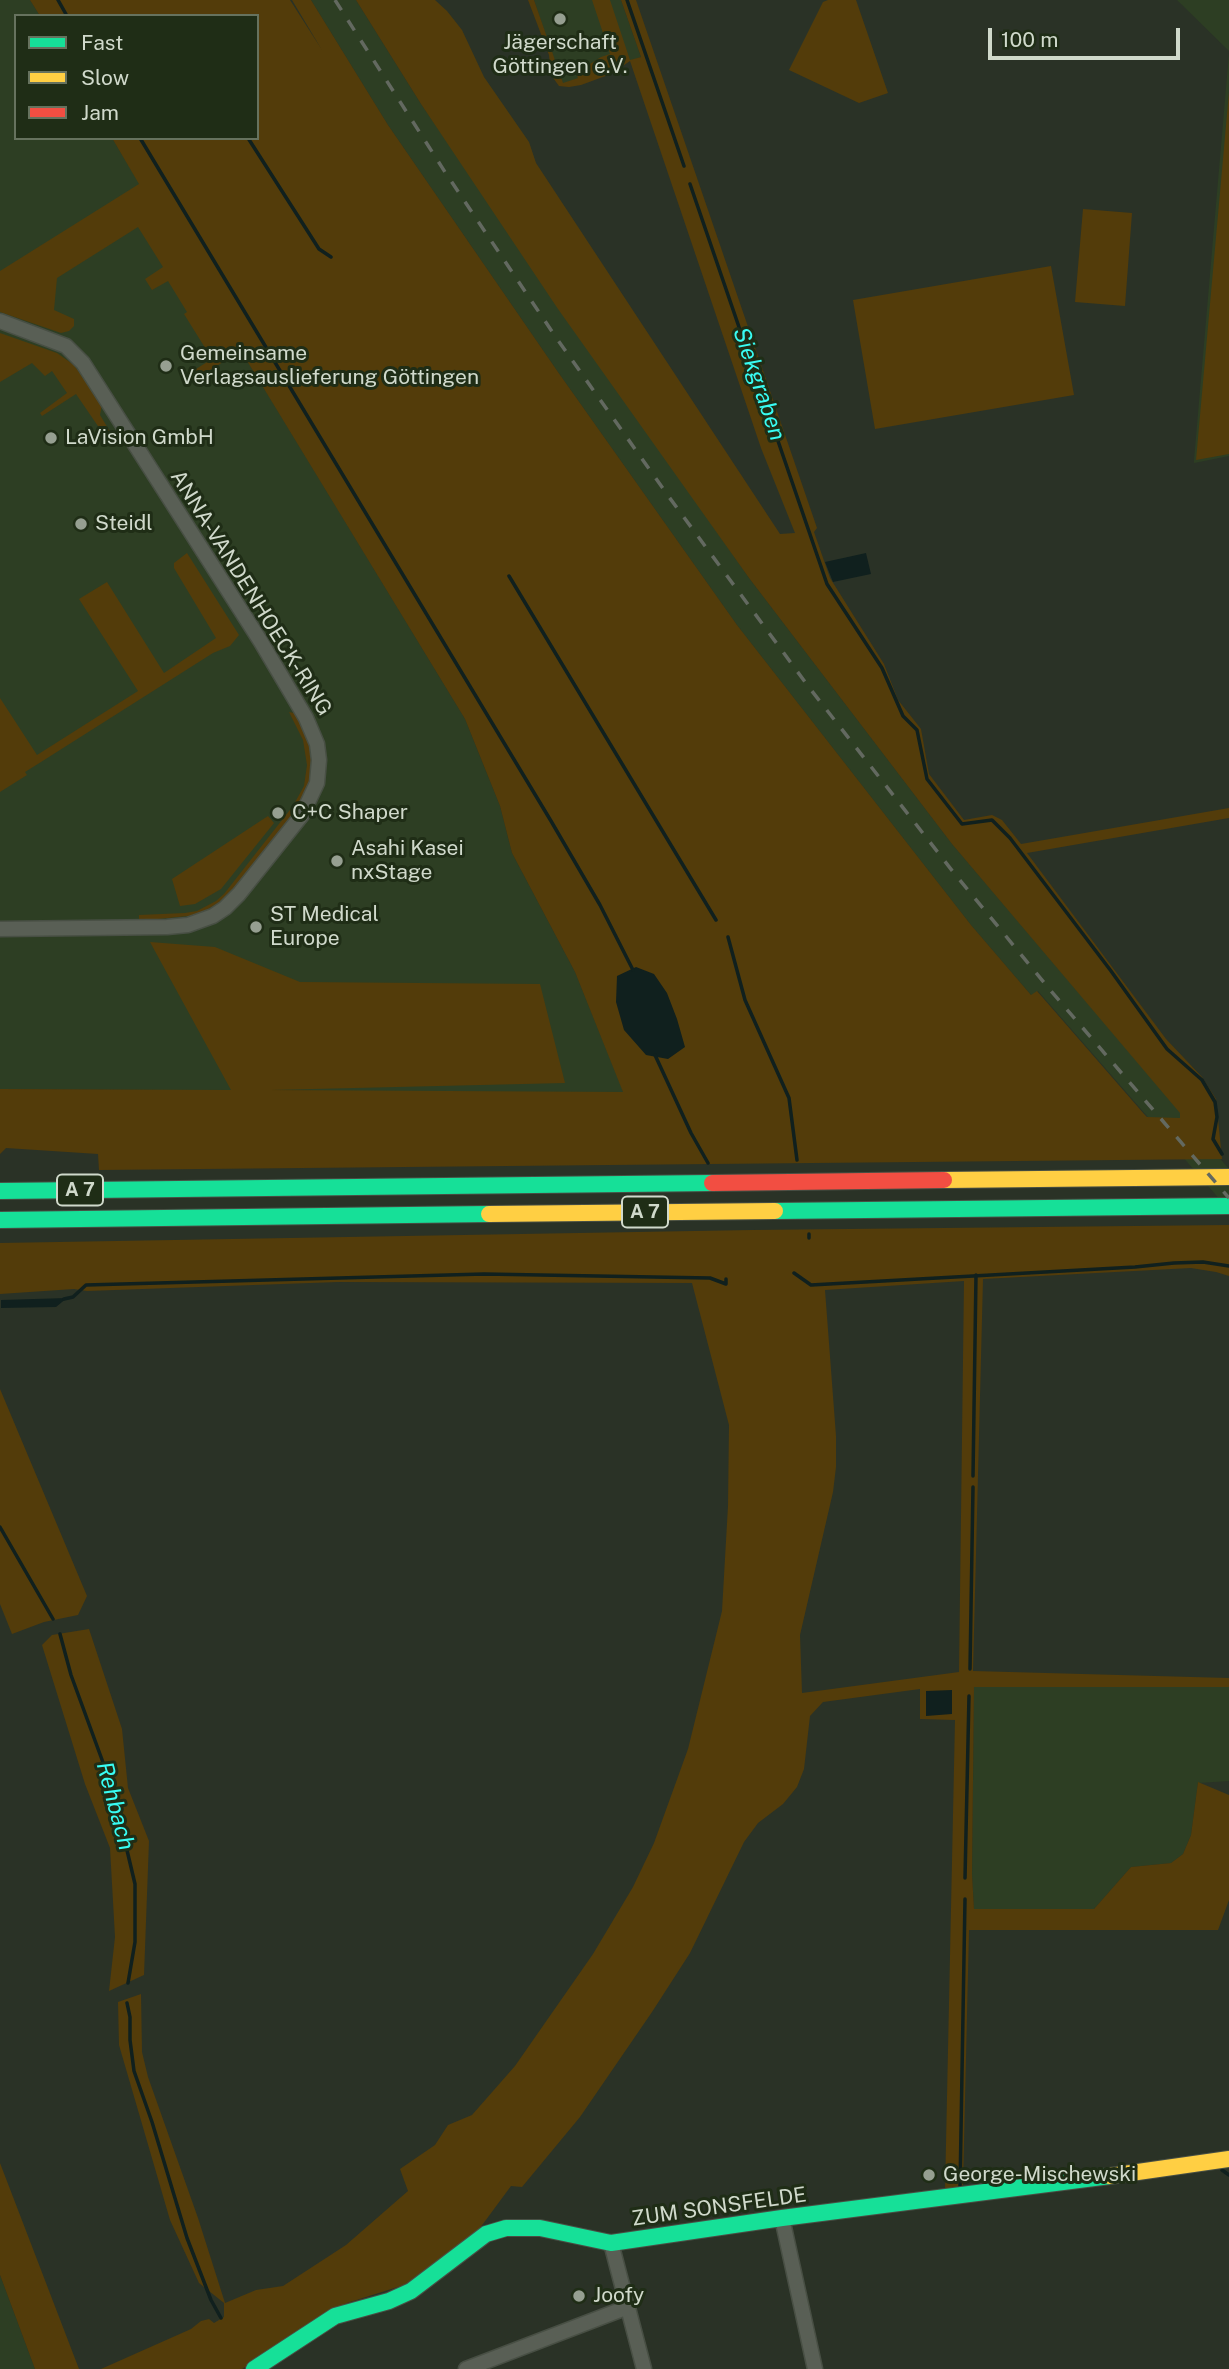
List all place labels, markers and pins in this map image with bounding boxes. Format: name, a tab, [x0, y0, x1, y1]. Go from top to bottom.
marker: Jägerschaft Göttingen e.V.	[552, 11, 568, 27]
place label: Jägerschaft Göttingen e.V.	[493, 30, 627, 80]
place label: Gemeinsame Verlagsauslieferung Göttingen	[180, 341, 479, 391]
marker: Gemeinsame Verlagsauslieferung Göttingen	[158, 358, 174, 374]
place label: LaVision GmbH	[65, 425, 214, 451]
marker: LaVision GmbH	[43, 430, 59, 446]
place label: Steidl	[95, 511, 153, 537]
marker: Steidl	[73, 516, 89, 532]
place label: C+C Shaper	[292, 800, 408, 826]
marker: C+C Shaper	[270, 805, 286, 821]
place label: Asahi Kasei nxStage	[351, 836, 464, 886]
marker: Asahi Kasei nxStage	[329, 853, 345, 869]
place label: ST Medical Europe	[270, 902, 379, 952]
marker: ST Medical Europe	[248, 919, 264, 935]
place label: George-Mischewski	[943, 2162, 1136, 2188]
marker: George-Mischewski	[921, 2167, 937, 2183]
place label: Joofy	[593, 2283, 644, 2309]
marker: Joofy	[571, 2288, 587, 2304]

